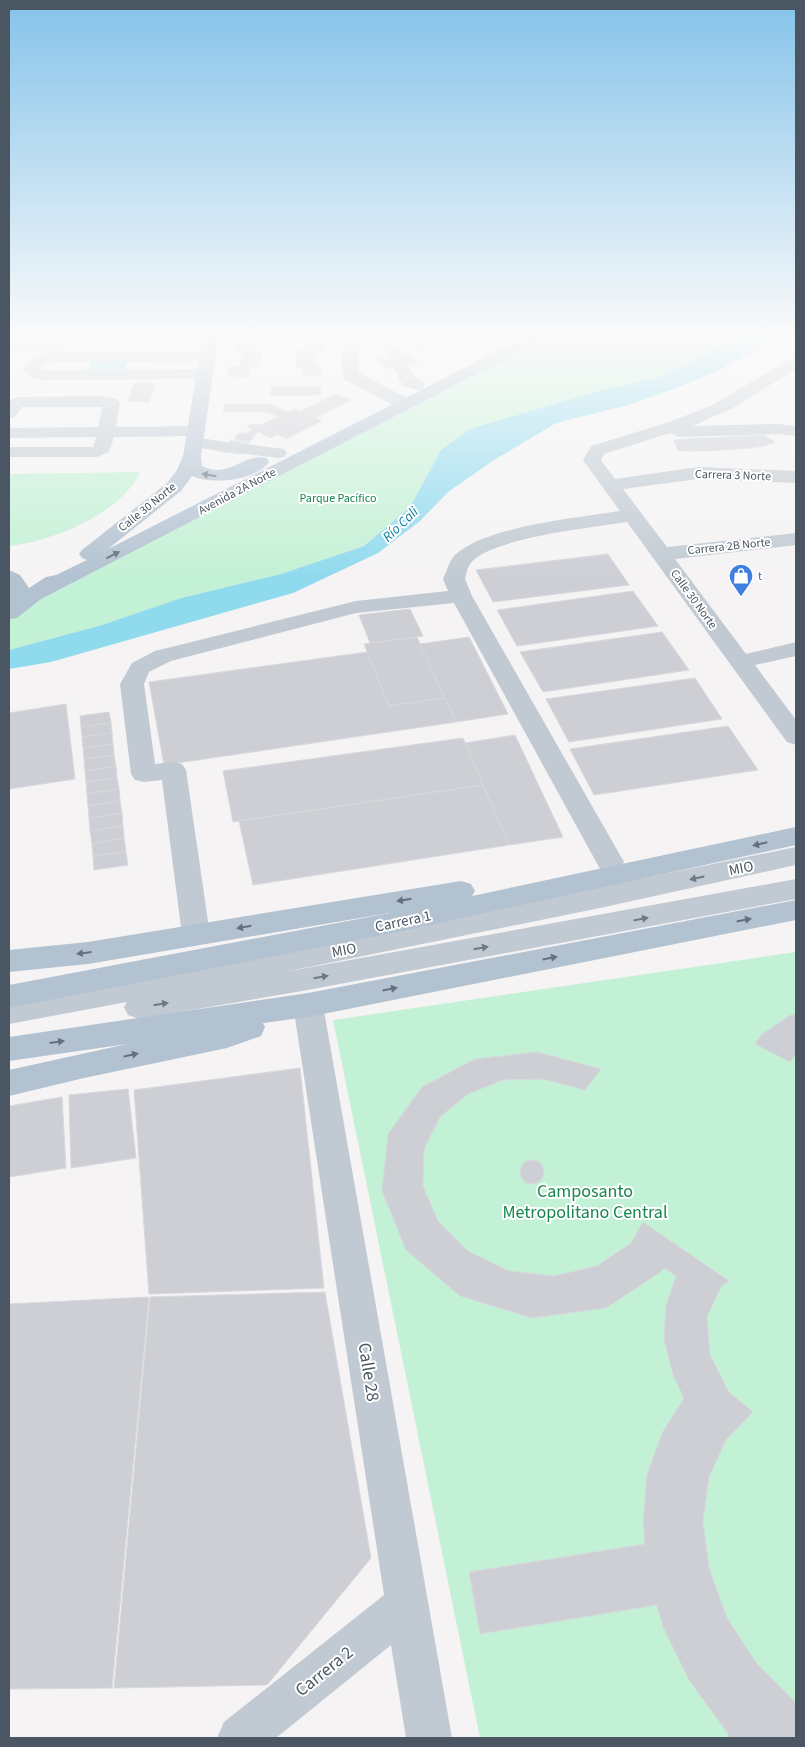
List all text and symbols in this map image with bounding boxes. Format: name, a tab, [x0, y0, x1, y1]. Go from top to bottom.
street label: Avenida 2A Norte	[195, 464, 279, 519]
street label: Carrera 3 Norte	[695, 466, 771, 485]
one-way arrow	[201, 470, 217, 478]
street label: Calle 30 Norte	[115, 479, 180, 536]
park label: Parque Pacífico	[300, 490, 376, 507]
water label: Río Cali	[378, 502, 424, 547]
street label: Carrera 2B Norte	[687, 534, 771, 559]
one-way arrow	[106, 551, 120, 559]
shop icon: t	[728, 563, 754, 597]
street label: Calle 30 Norte	[666, 566, 721, 633]
place label: t	[758, 568, 762, 585]
one-way arrow	[753, 840, 768, 848]
street label: MIO	[727, 856, 755, 881]
one-way arrow	[690, 874, 705, 882]
one-way arrow	[396, 897, 412, 905]
street label: Carrera 1	[373, 905, 433, 938]
one-way arrow	[633, 914, 649, 922]
one-way arrow	[736, 916, 752, 924]
one-way arrow	[236, 924, 252, 932]
street label: MIO	[330, 938, 358, 963]
one-way arrow	[473, 943, 489, 951]
one-way arrow	[75, 949, 91, 957]
one-way arrow	[542, 954, 557, 962]
one-way arrow	[313, 973, 328, 981]
one-way arrow	[383, 985, 398, 993]
one-way arrow	[153, 999, 169, 1007]
one-way arrow	[49, 1038, 65, 1046]
one-way arrow	[124, 1051, 140, 1059]
park label: Camposanto Metropolitano Central	[502, 1179, 668, 1225]
street label: Calle 28	[352, 1341, 385, 1403]
street label: Carrera 2	[290, 1640, 359, 1703]

